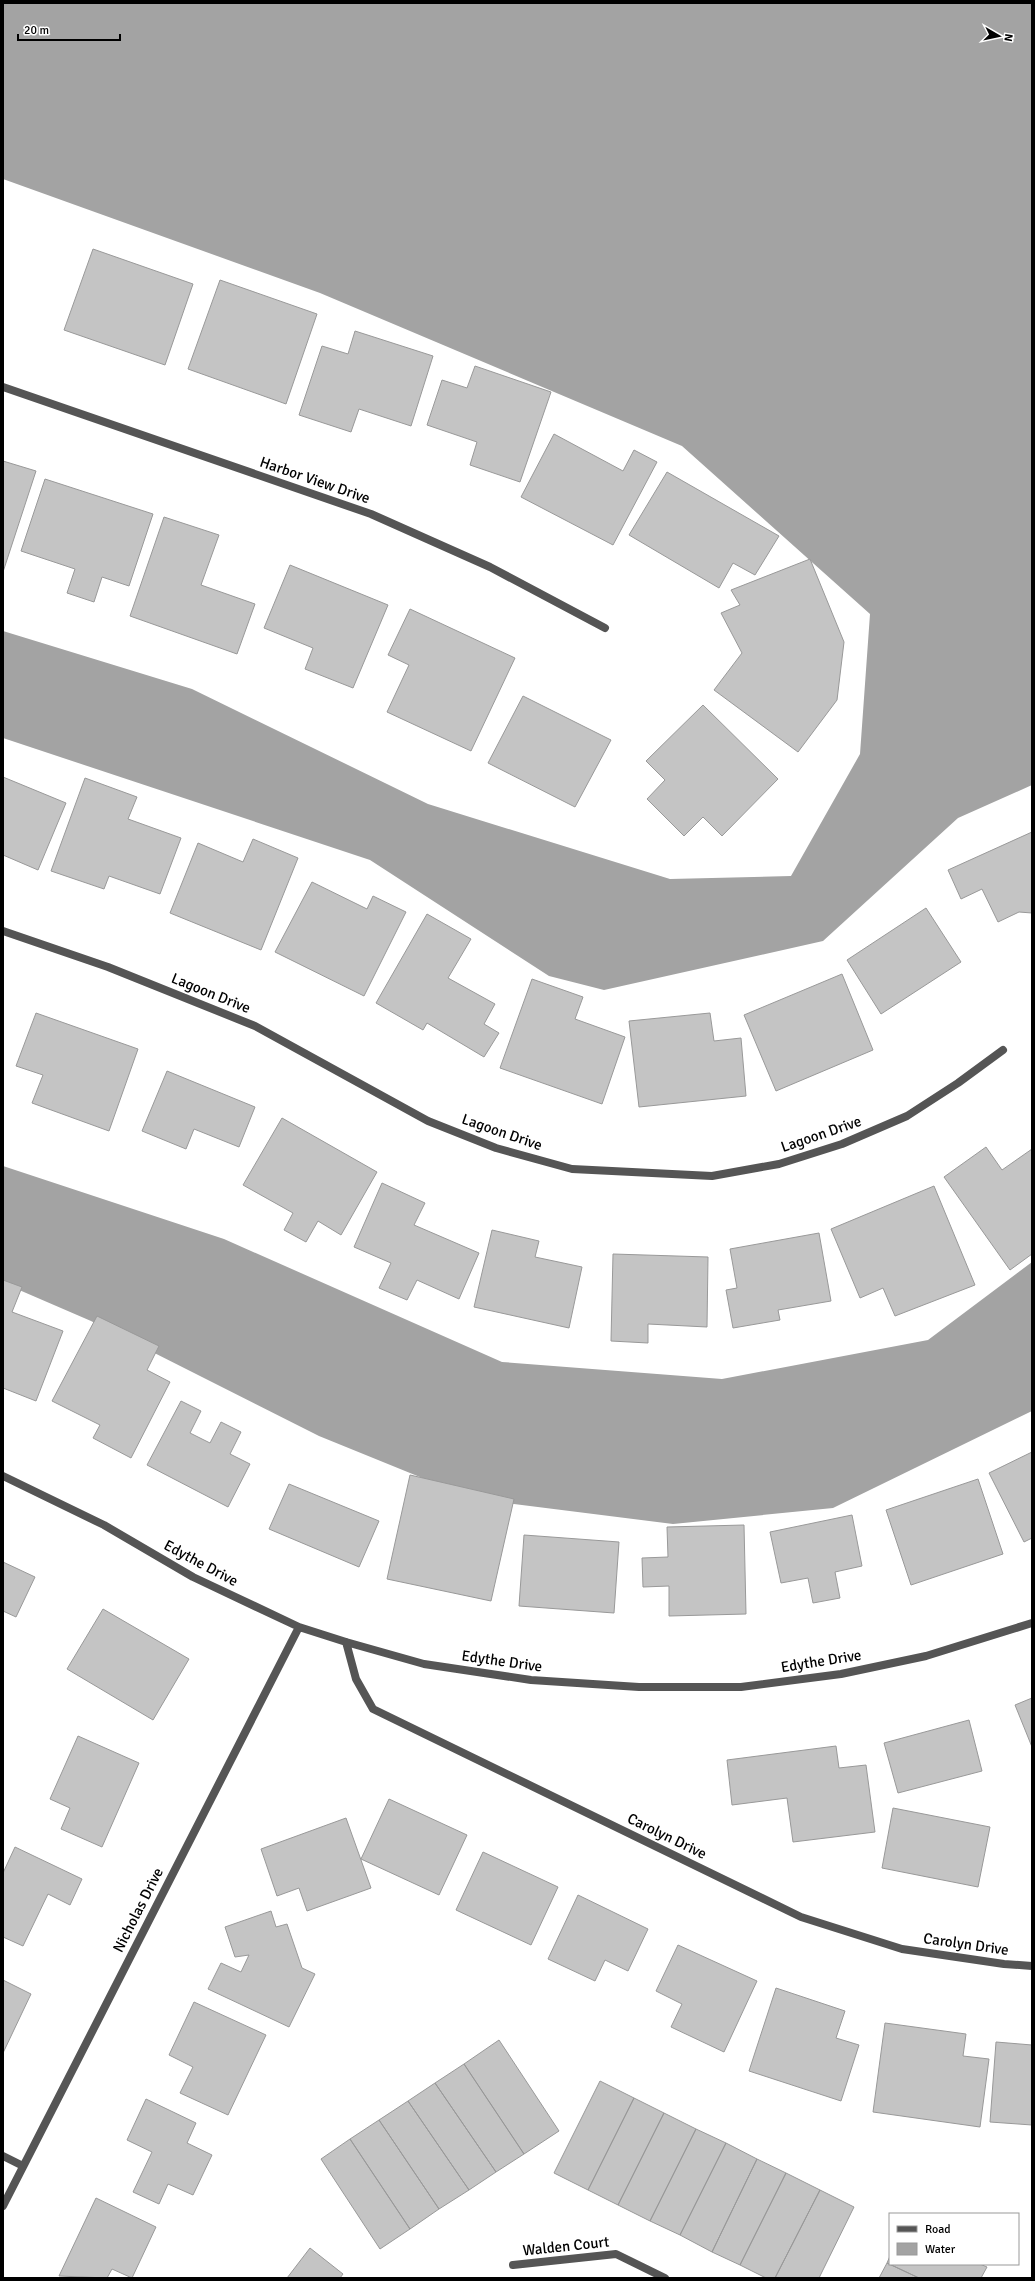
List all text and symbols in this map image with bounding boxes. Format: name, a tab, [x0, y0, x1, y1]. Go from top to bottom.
scale bar	[18, 16, 120, 42]
north arrow	[979, 16, 1019, 56]
text: 20 m	[24, 23, 49, 38]
text: N	[1001, 33, 1015, 42]
street label: Harbor View Drive	[257, 453, 373, 507]
street label: Lagoon Drive	[169, 969, 253, 1017]
street label: Lagoon Drive	[459, 1110, 545, 1154]
street label: Lagoon Drive	[778, 1112, 864, 1156]
street label: Edythe Drive	[161, 1536, 241, 1590]
street label: Edythe Drive	[461, 1646, 543, 1676]
street label: Edythe Drive	[779, 1646, 863, 1676]
street label: Carolyn Drive	[624, 1809, 710, 1863]
street label: Nicholas Drive	[109, 1865, 167, 1955]
street label: Carolyn Drive	[922, 1929, 1010, 1959]
legend	[889, 2213, 1019, 2265]
text: Road	[925, 2222, 951, 2237]
street label: Walden Court	[522, 2232, 610, 2260]
text: Water	[925, 2242, 956, 2257]

